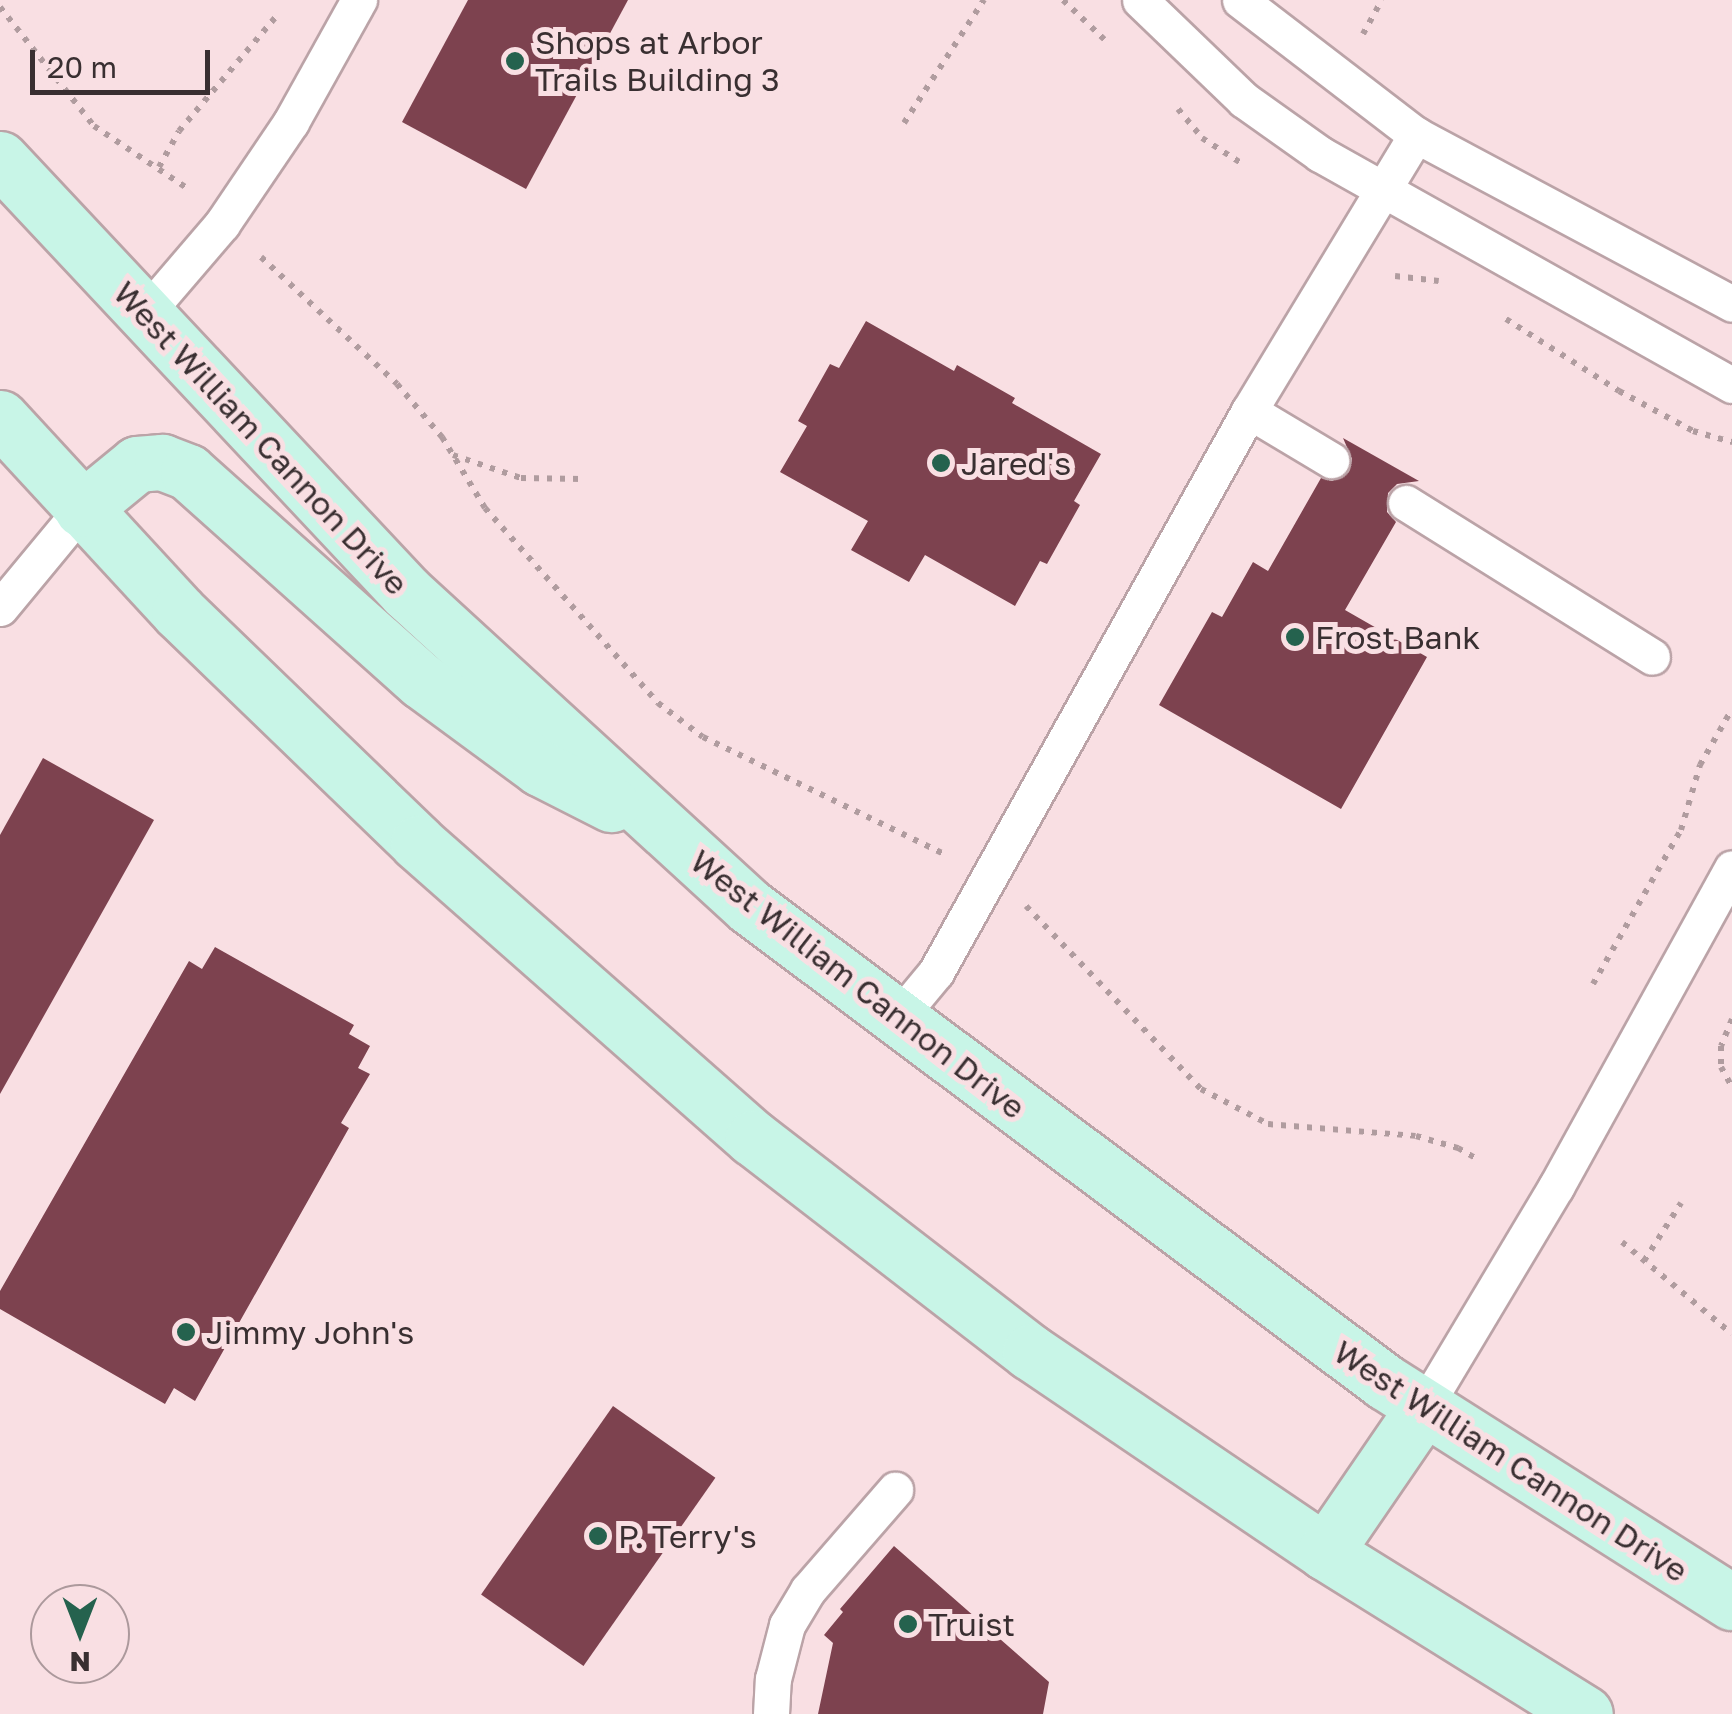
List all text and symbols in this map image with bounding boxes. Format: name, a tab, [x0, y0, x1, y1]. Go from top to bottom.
place label: Shops at Arbor Trails Building 3	[535, 24, 780, 99]
scale bar	[35, 30, 215, 92]
text: 20 m	[47, 49, 117, 85]
marker: Shops at Arbor Trails Building 3	[504, 50, 526, 72]
street label: West William Cannon Drive	[106, 274, 416, 602]
place label: Jared's	[961, 444, 1071, 482]
marker: Jared's	[930, 452, 952, 474]
place label: Frost Bank	[1315, 618, 1480, 656]
marker: Frost Bank	[1284, 626, 1306, 648]
street label: West William Cannon Drive	[683, 841, 1033, 1127]
place label: Jimmy John's	[206, 1313, 414, 1351]
marker: Jimmy John's	[175, 1321, 197, 1343]
street label: West William Cannon Drive	[1327, 1332, 1695, 1590]
place label: P. Terry's	[618, 1517, 757, 1555]
marker: P. Terry's	[587, 1525, 609, 1547]
north arrow	[30, 1584, 130, 1684]
place label: Truist	[928, 1605, 1015, 1643]
marker: Truist	[897, 1613, 919, 1635]
text: N	[69, 1646, 91, 1679]

